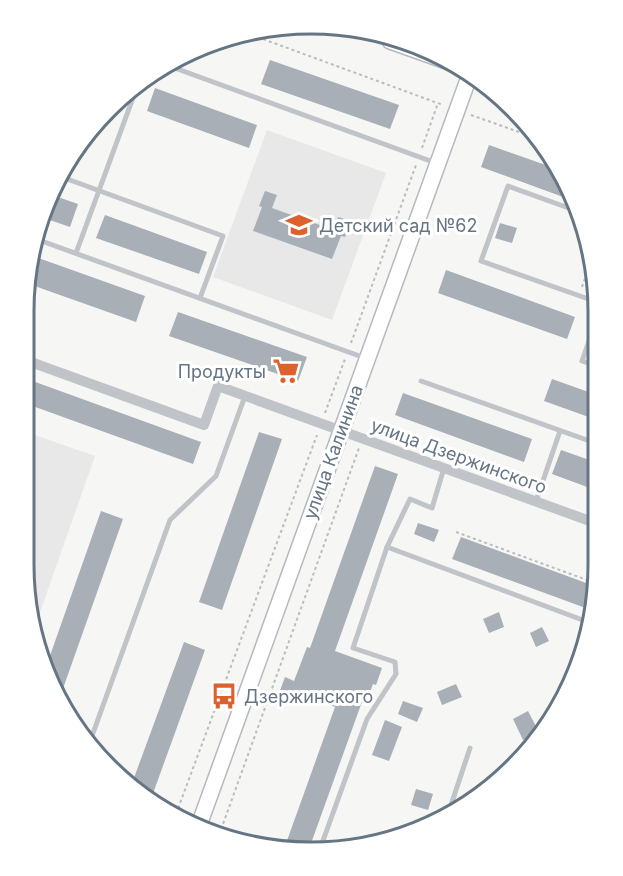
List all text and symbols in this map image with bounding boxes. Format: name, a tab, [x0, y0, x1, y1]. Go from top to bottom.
school or university icon: Детский сад №62	[284, 210, 314, 240]
place label: Детский сад №62	[319, 215, 477, 236]
supermarket icon: Продукты	[271, 356, 301, 386]
place label: Продукты	[178, 361, 266, 382]
street label: улица Калинина	[299, 382, 367, 522]
street label: улица Дзержинского	[368, 414, 550, 498]
bus stop icon: Дзержинского	[209, 681, 239, 711]
place label: Дзержинского	[244, 686, 373, 707]

